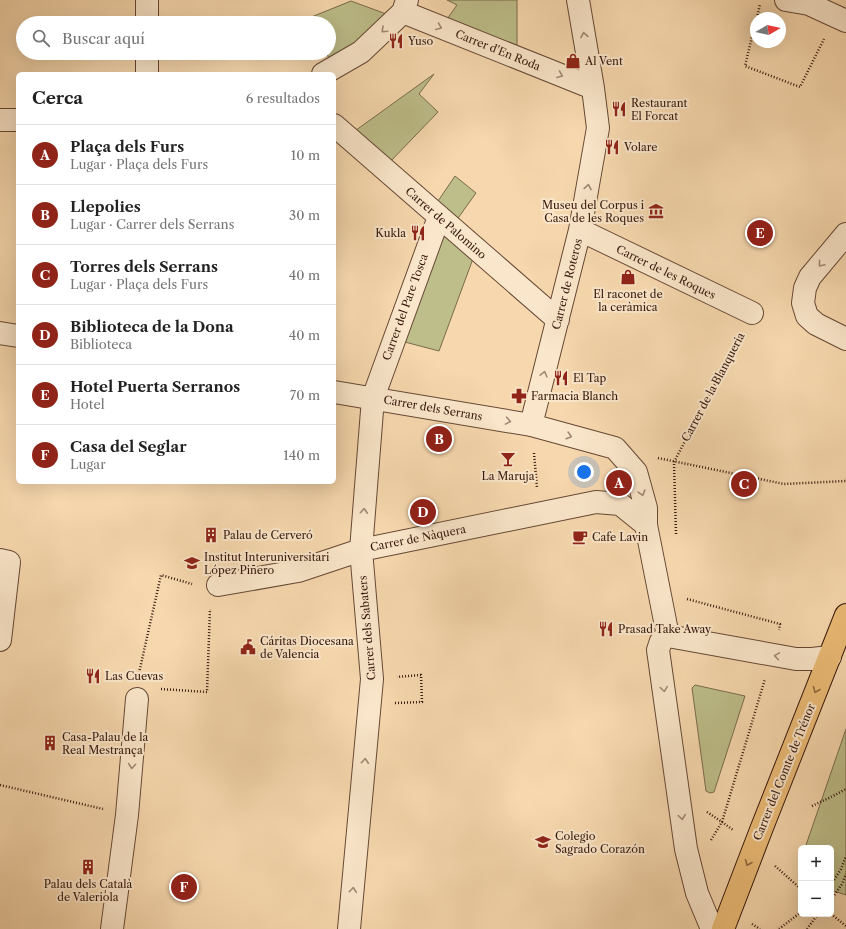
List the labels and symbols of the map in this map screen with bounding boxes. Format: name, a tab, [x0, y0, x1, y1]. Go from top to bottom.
north arrow	[750, 12, 786, 48]
one-way arrow	[436, 22, 443, 30]
one-way arrow	[381, 25, 389, 33]
street label: Carrer d'En Roda	[453, 27, 543, 74]
restaurant icon: Yuso	[387, 32, 405, 50]
one-way arrow	[580, 32, 589, 39]
place label: Yuso	[407, 34, 434, 48]
shop icon: Al Vent	[564, 52, 582, 70]
place label: Al Vent	[584, 54, 623, 68]
one-way arrow	[556, 70, 563, 78]
place label: Restaurant El Forcat	[631, 96, 688, 123]
restaurant icon: Restaurant El Forcat	[610, 100, 628, 118]
restaurant icon: Volare	[603, 138, 621, 156]
place label: Volare	[623, 140, 657, 154]
street label: Carrer de Palomino	[403, 184, 490, 262]
one-way arrow	[583, 184, 592, 190]
place label: Museu del Corpus i Casa de les Roques	[542, 198, 645, 225]
museum icon: Museu del Corpus i Casa de les Roques	[647, 202, 665, 220]
pin: E	[747, 218, 773, 248]
restaurant icon: Kukla	[409, 224, 427, 242]
place label: Kukla	[375, 226, 406, 240]
street label: Carrer de Roteros	[549, 237, 585, 331]
street label: Carrer de les Roques	[614, 242, 718, 302]
street label: Carrer del Pare Tosca	[379, 252, 431, 362]
one-way arrow	[818, 259, 825, 267]
shop icon: El raconet de la ceràmica	[619, 268, 637, 286]
place label: El raconet de la ceràmica	[593, 287, 663, 314]
street label: Carrer de la Blanqueria	[678, 330, 748, 444]
restaurant icon: El Tap	[552, 369, 570, 387]
one-way arrow	[540, 370, 548, 377]
place label: El Tap	[573, 371, 606, 385]
pharmacy icon: Farmacia Blanch	[510, 387, 528, 405]
place label: Farmacia Blanch	[531, 389, 618, 403]
street label: Carrer dels Serrans	[382, 392, 484, 424]
one-way arrow	[504, 416, 511, 425]
pin: B	[426, 424, 452, 454]
one-way arrow	[566, 431, 572, 439]
bar icon: La Maruja	[499, 450, 517, 468]
your location	[574, 462, 594, 482]
pin: A	[606, 468, 632, 498]
place label: La Maruja	[482, 469, 535, 483]
pin: C	[731, 469, 757, 499]
one-way arrow	[637, 489, 646, 496]
pin: D	[410, 497, 436, 527]
one-way arrow	[359, 508, 368, 514]
street label: Carrer de Nàquera	[369, 522, 467, 554]
building icon: Palau de Cerveró	[202, 526, 220, 544]
place label: Palau de Cerveró	[223, 528, 313, 542]
cafe icon: Cafe Lavin	[571, 528, 589, 546]
place label: Cafe Lavin	[592, 530, 648, 544]
place label: Institut Interuniversitari López Piñero	[204, 550, 330, 577]
school or university icon: Institut Interuniversitari López Piñero	[183, 554, 201, 572]
street label: Carrer dels Sabaters	[355, 575, 379, 681]
restaurant icon: Prasad Take Away	[597, 620, 615, 638]
place label: Prasad Take Away	[618, 622, 712, 636]
place label: Cáritas Diocesana de Valencia	[260, 634, 354, 661]
public building icon: Cáritas Diocesana de Valencia	[239, 638, 257, 656]
one-way arrow	[774, 652, 780, 661]
restaurant icon: Las Cuevas	[84, 667, 102, 685]
place label: Las Cuevas	[105, 669, 163, 683]
one-way arrow	[659, 686, 668, 692]
one-way arrow	[813, 686, 821, 693]
street label: Carrer del Comte de Trénor	[750, 701, 818, 842]
place label: Casa-Palau de la Real Mestrança	[62, 730, 149, 757]
building icon: Casa-Palau de la Real Mestrança	[41, 734, 59, 752]
one-way arrow	[360, 758, 369, 764]
one-way arrow	[127, 763, 136, 769]
one-way arrow	[677, 814, 686, 821]
place label: Colegio Sagrado Corazón	[555, 829, 645, 856]
school or university icon: Colegio Sagrado Corazón	[534, 833, 552, 851]
building icon: Palau dels Català de Valeriola	[79, 858, 97, 876]
one-way arrow	[745, 860, 753, 867]
pin: F	[171, 872, 197, 902]
place label: Palau dels Català de Valeriola	[44, 877, 132, 904]
one-way arrow	[348, 887, 357, 893]

